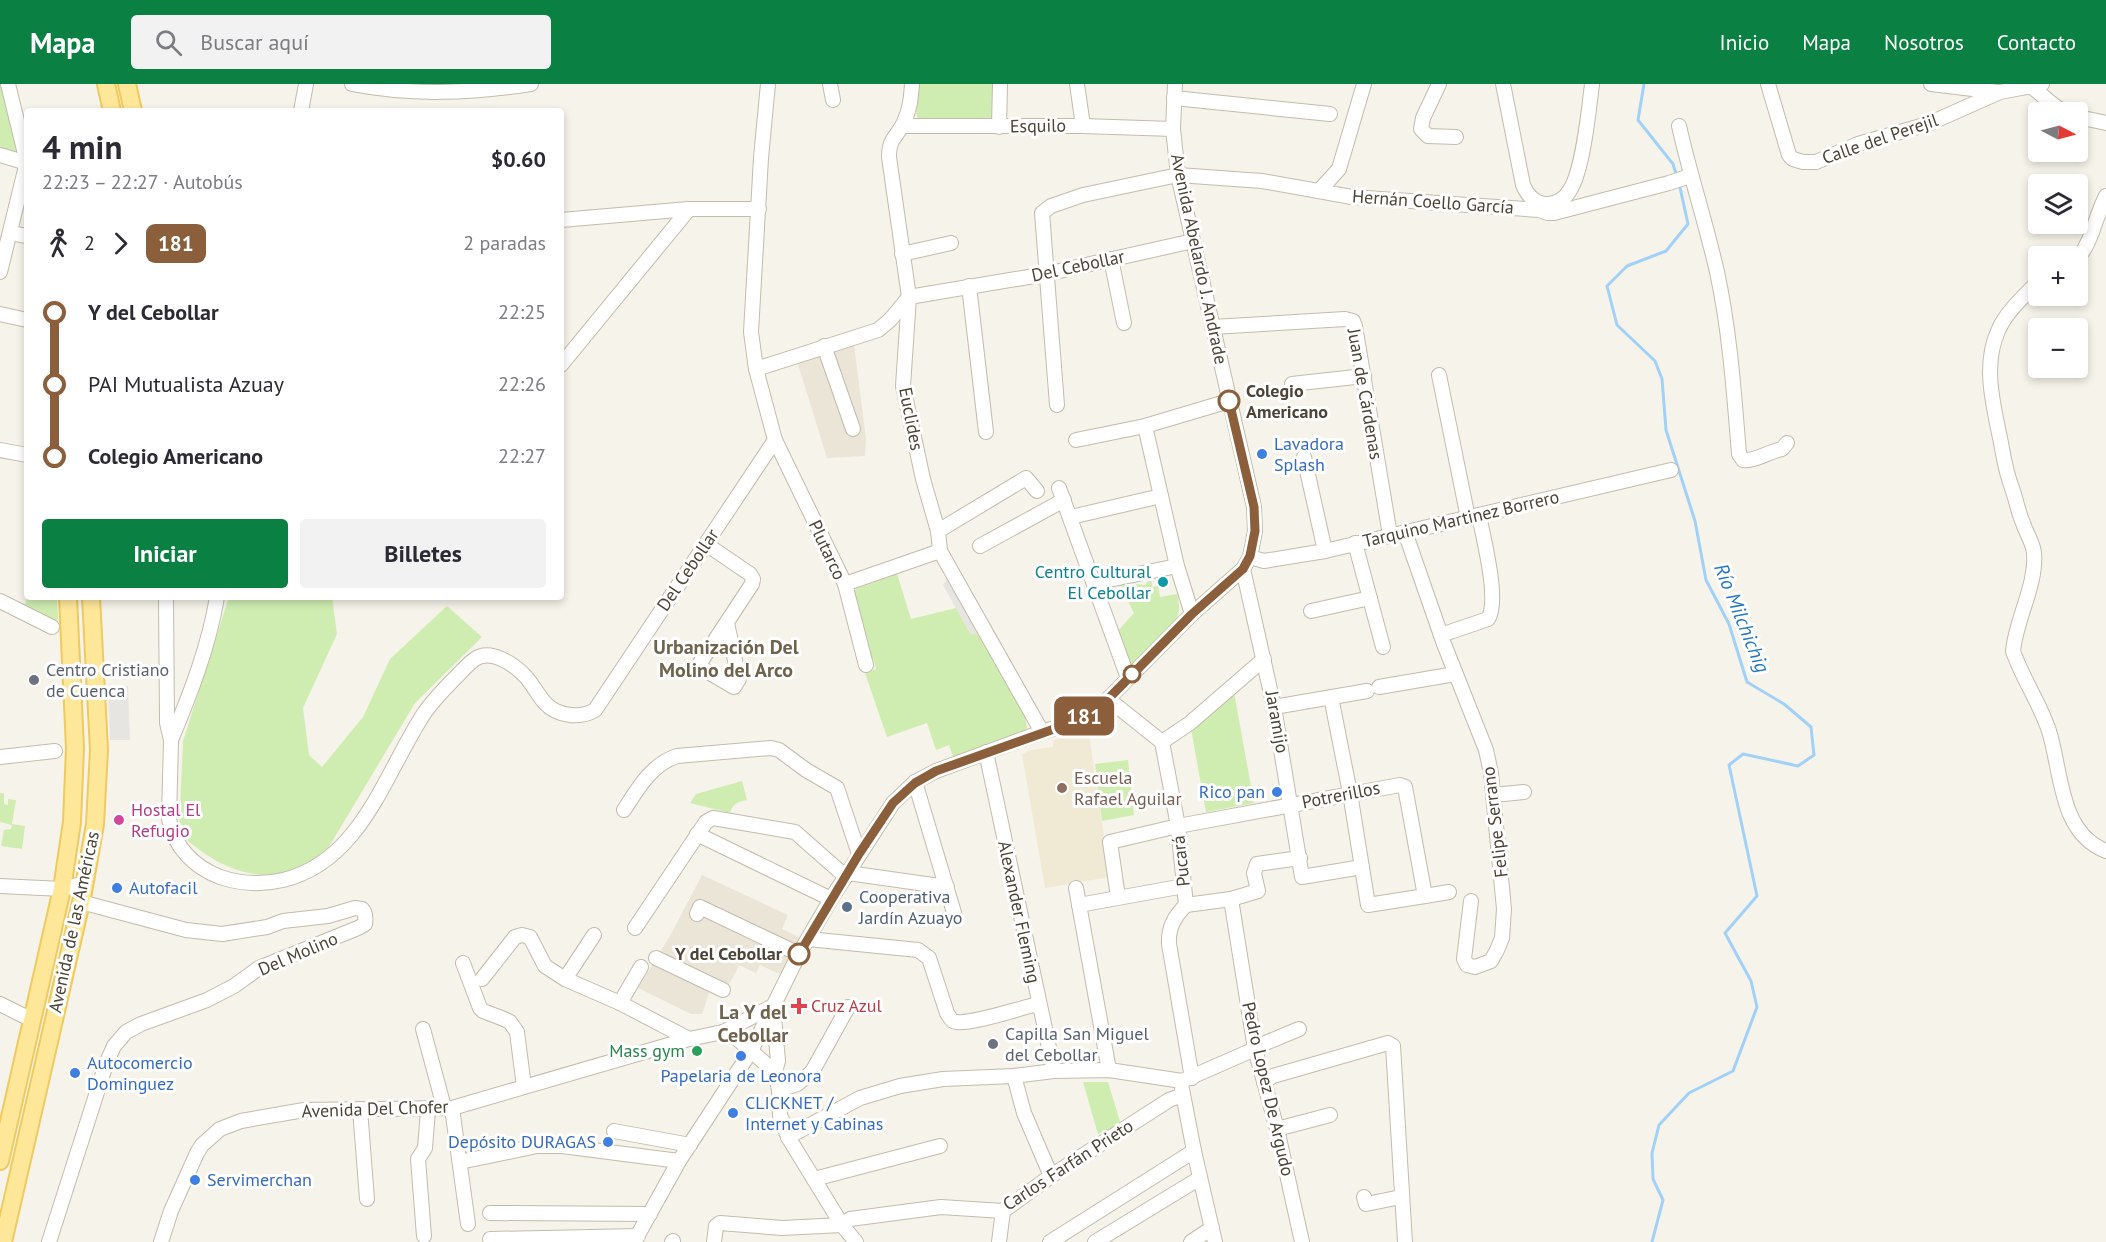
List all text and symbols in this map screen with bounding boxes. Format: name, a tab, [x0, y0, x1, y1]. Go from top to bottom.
search box	[131, 15, 551, 69]
text: Mapa	[30, 24, 95, 61]
icon: search	[152, 26, 185, 59]
text: Buscar aquí	[200, 28, 309, 56]
text: Inicio	[1720, 29, 1769, 56]
text: Mapa	[1802, 29, 1851, 56]
text: Nosotros	[1884, 29, 1964, 56]
text: Contacto	[1997, 29, 2076, 56]
north arrow	[2028, 102, 2088, 162]
map controls	[2028, 102, 2088, 378]
street label: Calle del Perejil	[1819, 108, 1941, 169]
street label: Esquilo	[1010, 114, 1066, 137]
text: 4 min	[42, 125, 123, 168]
text: $0.60	[491, 145, 546, 173]
street label: Avenida Abelardo J. Andrade	[1166, 151, 1233, 366]
text: 22:23 – 22:27 · Autobús	[42, 169, 243, 195]
button: layers	[2028, 174, 2088, 234]
street label: Hernán Coello García	[1351, 184, 1515, 219]
icon: walk	[42, 227, 75, 260]
icon: forward	[104, 227, 137, 260]
text: 2	[84, 230, 95, 256]
text: 181	[158, 230, 194, 257]
text: 2 paradas	[463, 230, 546, 256]
street label: Del Cebollar	[1029, 244, 1127, 287]
button: +	[2028, 246, 2088, 306]
text: Y del Cebollar	[88, 298, 219, 326]
text: 22:25	[498, 299, 546, 325]
button: −	[2028, 318, 2088, 378]
street label: Juan de Cárdenas	[1342, 326, 1388, 461]
text: PAI Mutualista Azuay	[88, 370, 284, 398]
text: 22:26	[498, 371, 546, 397]
place label: Colegio Americano	[1246, 379, 1328, 423]
street label: Euclides	[894, 385, 929, 452]
marker: Colegio Americano	[1218, 390, 1240, 412]
place label: Lavadora Splash	[1274, 432, 1344, 476]
text: Colegio Americano	[88, 442, 263, 470]
text: 22:27	[498, 443, 546, 469]
marker: Lavadora Splash	[1255, 447, 1269, 461]
street label: Tarquino Martinez Borrero	[1360, 485, 1561, 552]
street label: Plutarco	[804, 516, 851, 583]
button: Iniciar	[42, 519, 288, 588]
button: Billetes	[300, 519, 546, 588]
street label: Del Cebollar	[652, 524, 724, 615]
place label: Centro Cultural El Cebollar	[1035, 560, 1152, 604]
water label: Río Milchichig	[1708, 560, 1776, 676]
marker: Centro Cultural El Cebollar	[1156, 575, 1170, 589]
district label: Urbanización Del Molino del Arco	[653, 634, 799, 683]
place label: Centro Cristiano de Cuenca	[46, 658, 169, 702]
unlabelled marker	[1123, 665, 1141, 683]
marker: Centro Cristiano de Cuenca	[27, 673, 41, 687]
street label: Jaramijo	[1261, 688, 1294, 755]
line badge: 181	[1050, 696, 1118, 736]
text: 181	[1066, 703, 1102, 730]
street label: Felipe Serrano	[1476, 765, 1513, 879]
place label: Escuela Rafael Aguilar	[1074, 766, 1182, 810]
street label: Potrerillos	[1300, 776, 1382, 813]
place label: Rico pan	[1199, 780, 1265, 803]
marker: Escuela Rafael Aguilar	[1055, 781, 1069, 795]
marker: Rico pan	[1270, 785, 1284, 799]
place label: Hostal El Refugio	[131, 798, 201, 842]
marker: Hostal El Refugio	[112, 813, 126, 827]
street label: Avenida de las Américas	[43, 829, 104, 1015]
street label: Pucará	[1166, 834, 1195, 888]
street label: Alexander Fleming	[993, 839, 1046, 985]
place label: Autofacil	[129, 876, 198, 899]
marker: Autofacil	[110, 881, 124, 895]
place label: Cooperativa Jardín Azuayo	[858, 885, 963, 929]
marker: Cooperativa Jardín Azuayo	[840, 900, 854, 914]
street label: Del Molino	[254, 926, 341, 981]
place label: Y del Cebollar	[674, 942, 783, 965]
marker: Y del Cebollar	[788, 943, 810, 965]
place label: Cruz Azul	[811, 994, 882, 1017]
district label: La Y del Cebollar	[718, 999, 788, 1048]
marker: Cruz Azul	[792, 999, 806, 1013]
street label: Pedro Lopez De Argudo	[1237, 999, 1300, 1178]
place label: Capilla San Miguel del Cebollar	[1005, 1022, 1149, 1066]
marker: Capilla San Miguel del Cebollar	[986, 1037, 1000, 1051]
place label: Mass gym	[609, 1039, 685, 1062]
marker: Mass gym	[690, 1044, 704, 1058]
marker: Papelaria de Leonora	[734, 1049, 748, 1063]
place label: Autocomercio Dominguez	[87, 1051, 193, 1095]
place label: Papelaria de Leonora	[660, 1064, 822, 1087]
marker: Autocomercio Dominguez	[68, 1066, 82, 1080]
place label: CLICKNET / Internet y Cabinas	[745, 1091, 883, 1135]
street label: Avenida Del Chofer	[301, 1094, 449, 1123]
marker: CLICKNET / Internet y Cabinas	[726, 1106, 740, 1120]
street label: Carlos Farfán Prieto	[998, 1114, 1137, 1215]
place label: Depósito DURAGAS	[448, 1130, 596, 1153]
marker: Depósito DURAGAS	[601, 1135, 615, 1149]
place label: Servimerchan	[207, 1168, 312, 1191]
marker: Servimerchan	[188, 1173, 202, 1187]

